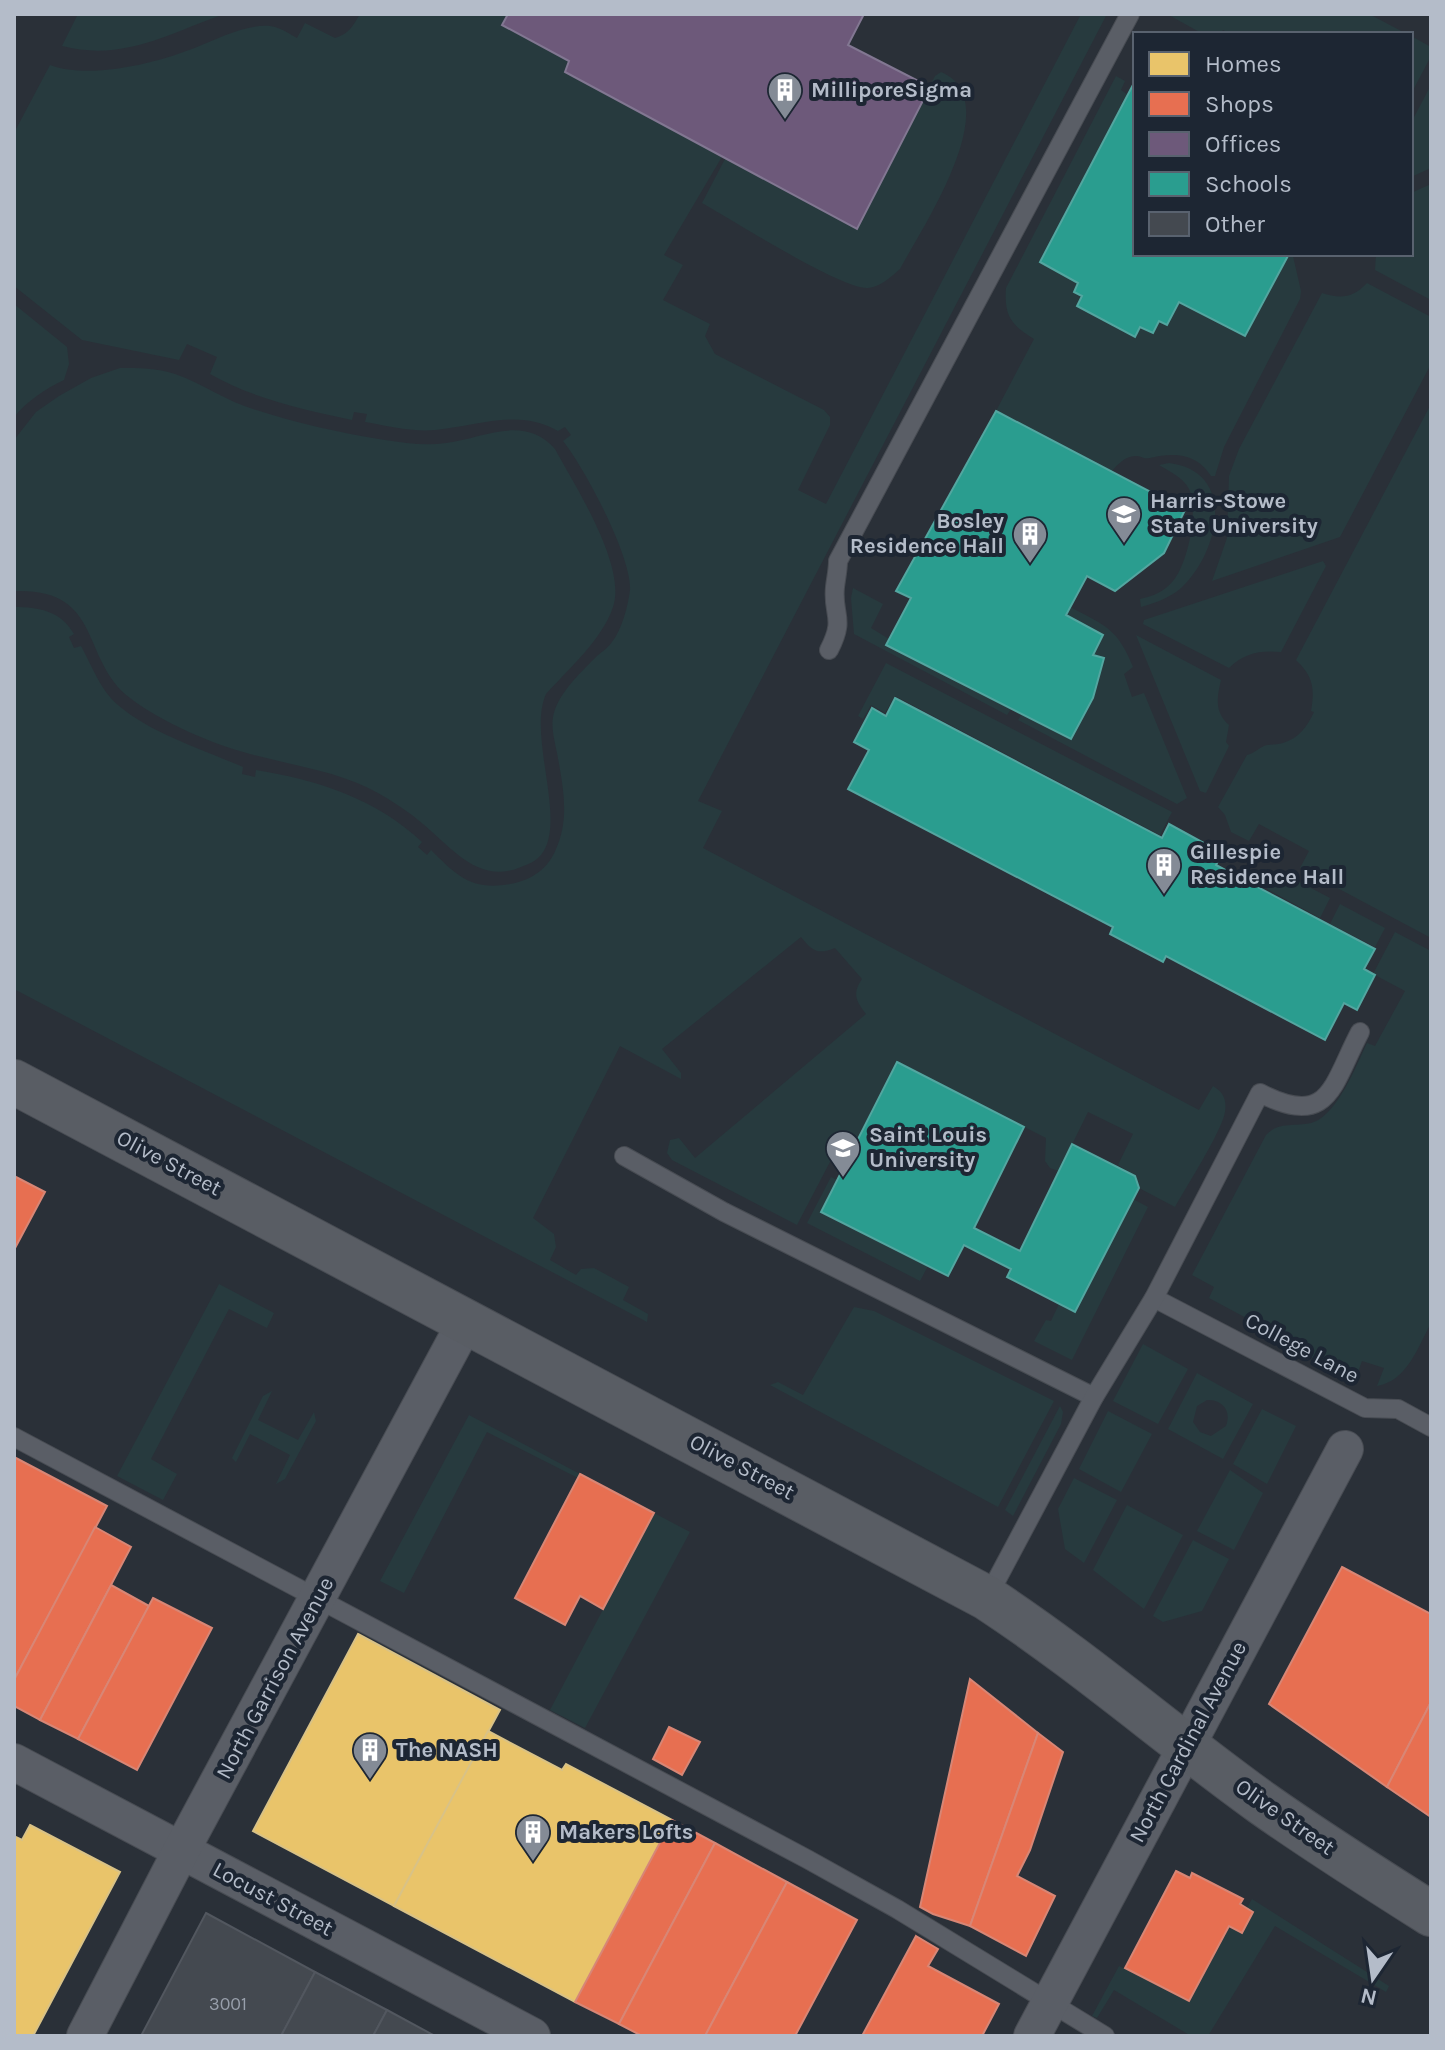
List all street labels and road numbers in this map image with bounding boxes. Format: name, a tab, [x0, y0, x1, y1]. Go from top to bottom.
street label: Olive Street	[112, 1125, 226, 1201]
street label: College Lane	[1241, 1307, 1363, 1389]
street label: Olive Street	[685, 1429, 799, 1505]
street label: North Garrison Avenue	[211, 1573, 339, 1783]
street label: North Cardinal Avenue	[1124, 1637, 1252, 1847]
street label: Olive Street	[1230, 1773, 1340, 1861]
street label: Locust Street	[208, 1856, 338, 1942]

